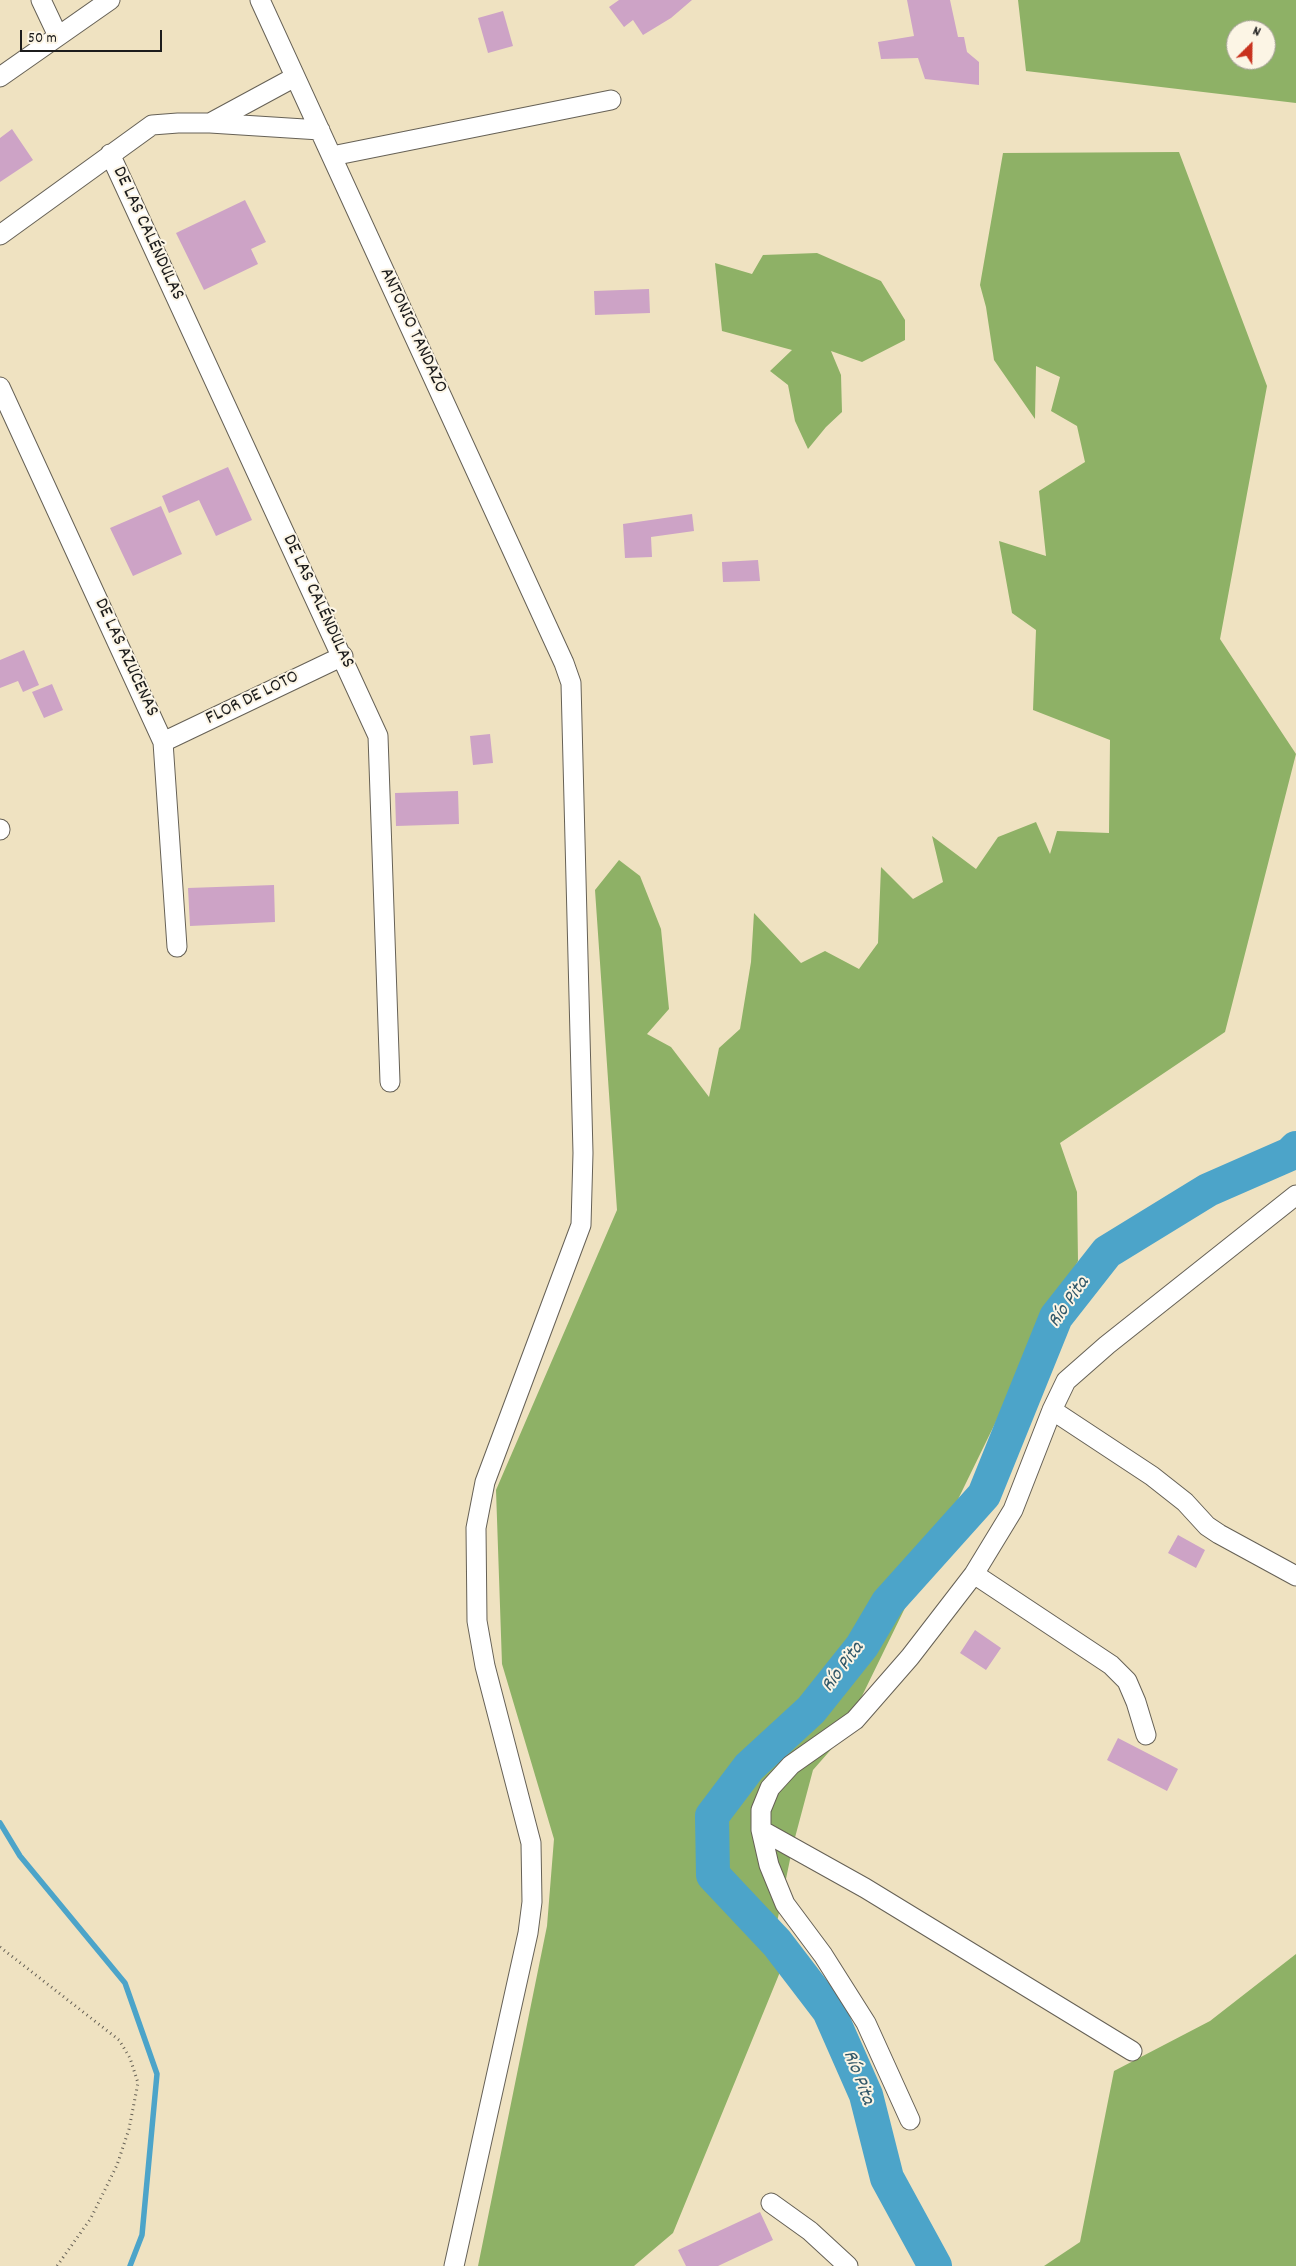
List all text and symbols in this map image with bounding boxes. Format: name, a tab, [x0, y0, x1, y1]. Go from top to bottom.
scale bar	[22, 20, 165, 52]
north arrow	[1226, 20, 1276, 70]
text: N	[1249, 22, 1264, 43]
text: 50 m	[28, 28, 57, 50]
street label: DE LAS CALÉNDULAS	[106, 164, 188, 304]
street label: ANTONIO TANDAZO	[373, 265, 451, 397]
street label: DE LAS CALÉNDULAS	[276, 532, 358, 672]
street label: DE LAS AZUCENAS	[88, 595, 162, 721]
street label: FLOR DE LOTO	[203, 667, 303, 731]
water label: Río Pita	[1044, 1273, 1096, 1333]
water label: Río Pita	[817, 1638, 871, 1698]
water label: Río Pita	[836, 2047, 878, 2109]

